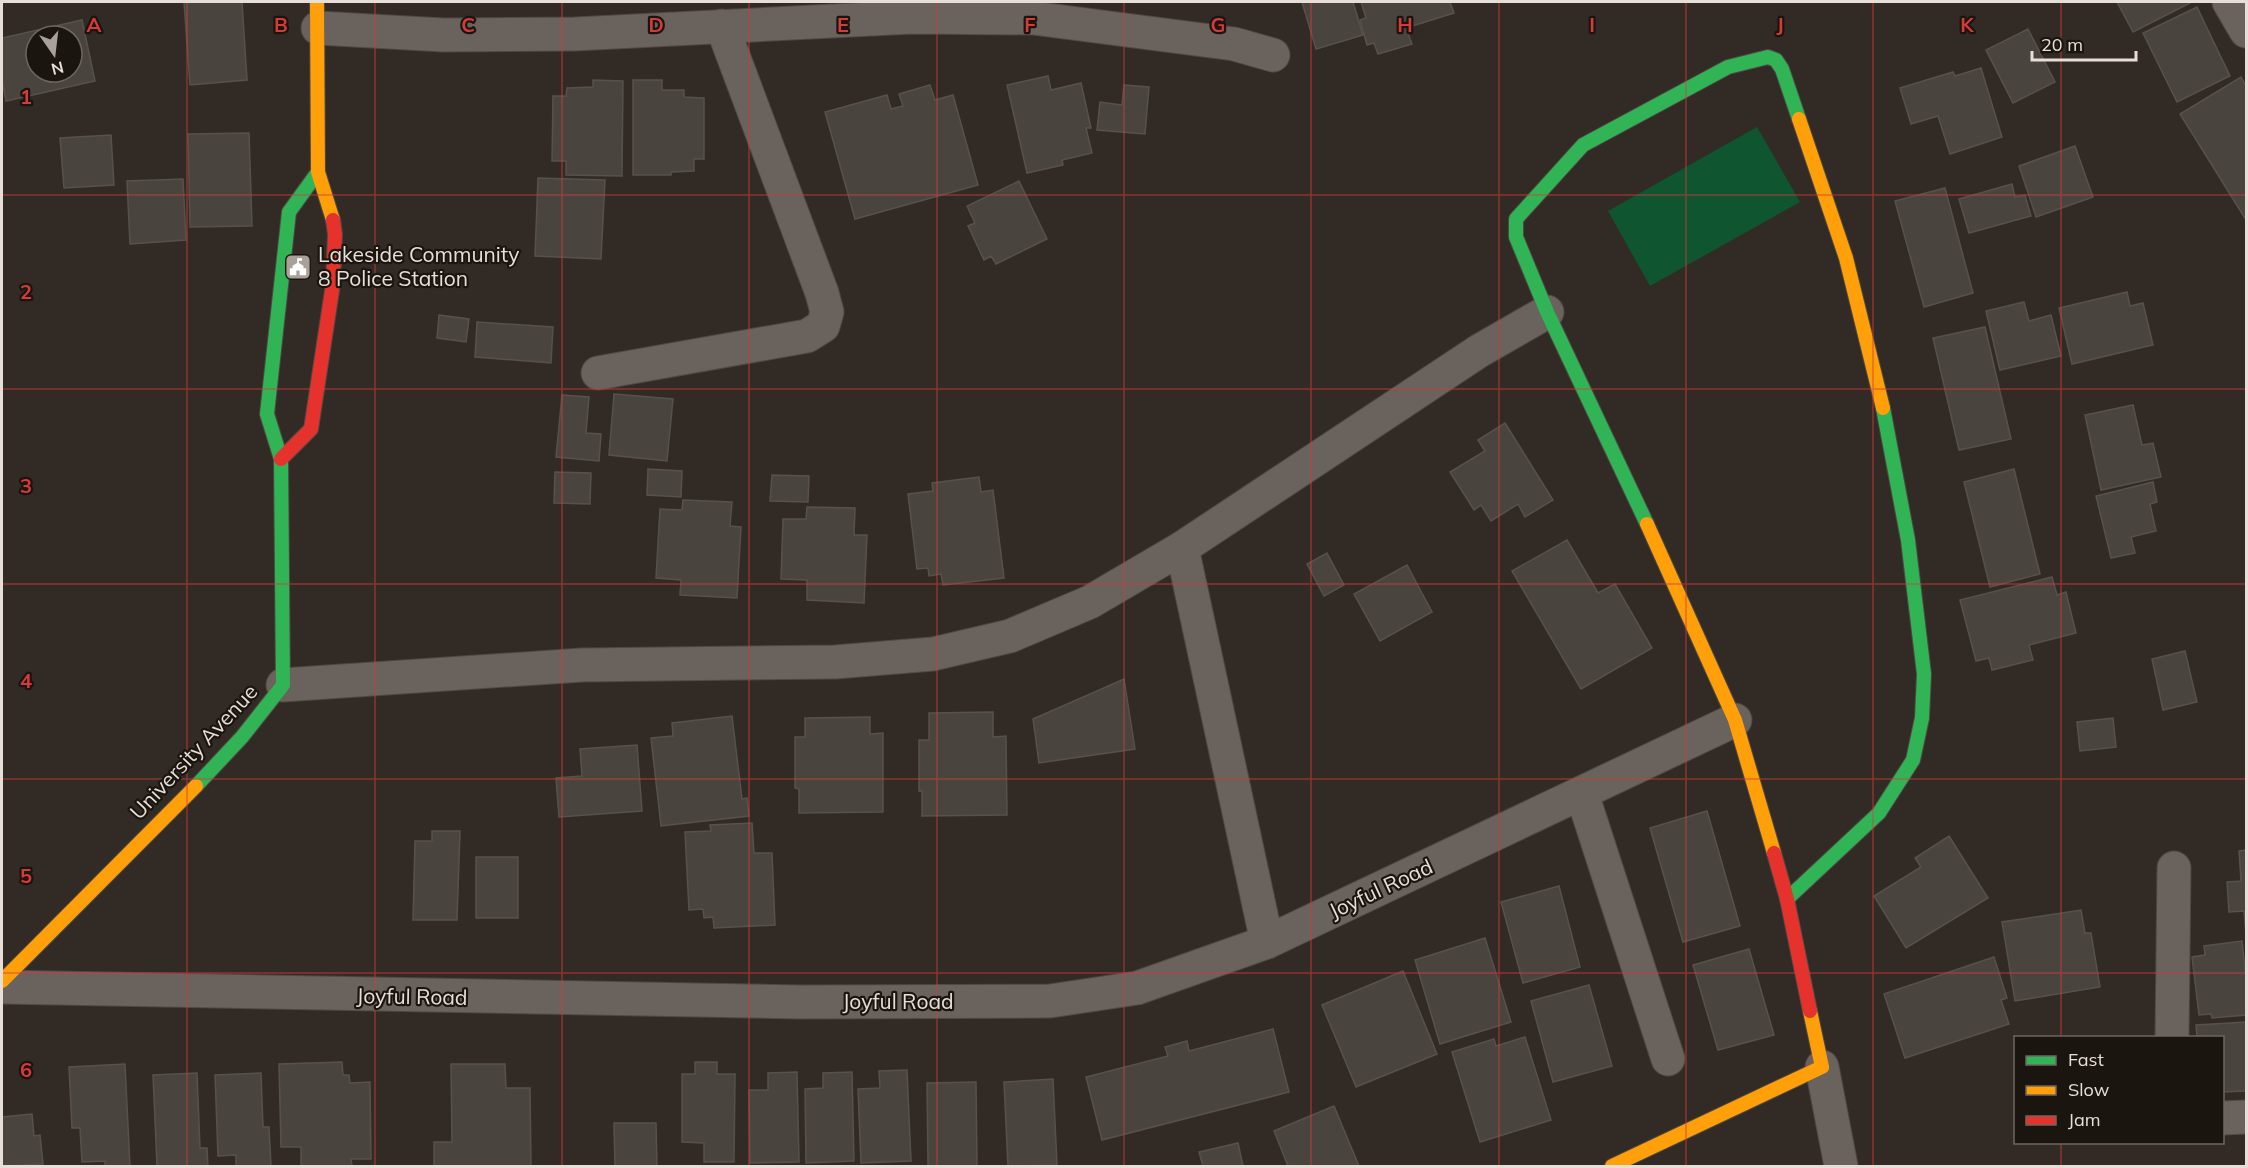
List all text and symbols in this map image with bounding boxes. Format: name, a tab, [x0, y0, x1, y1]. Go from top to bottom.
text: A	[87, 12, 102, 37]
text: B	[274, 12, 288, 37]
text: C	[461, 12, 475, 37]
text: D	[648, 12, 664, 37]
text: E	[837, 12, 849, 37]
text: F	[1024, 12, 1036, 37]
text: G	[1211, 12, 1225, 37]
text: H	[1397, 12, 1413, 37]
text: I	[1589, 12, 1595, 37]
text: J	[1776, 12, 1784, 37]
text: K	[1960, 12, 1974, 37]
north arrow	[24, 24, 84, 84]
scale bar	[2032, 24, 2136, 62]
text: 20 m	[2041, 33, 2083, 56]
text: N	[49, 57, 66, 80]
text: 1	[20, 84, 32, 109]
place label: Lakeside Community 8 Police Station	[318, 241, 520, 291]
public building icon: Lakeside Community 8 Police Station	[283, 252, 313, 282]
text: 2	[20, 279, 32, 304]
text: 3	[20, 473, 32, 498]
text: 4	[20, 668, 32, 693]
street label: University Avenue	[124, 678, 263, 824]
street label: Joyful Road	[1325, 853, 1436, 923]
text: 5	[20, 863, 32, 888]
street label: Joyful Road	[356, 982, 468, 1010]
street label: Joyful Road	[842, 988, 954, 1014]
legend	[2014, 1036, 2224, 1144]
text: Fast	[2068, 1048, 2104, 1071]
text: 6	[20, 1057, 32, 1082]
text: Slow	[2068, 1078, 2110, 1101]
text: Jam	[2068, 1108, 2101, 1131]

